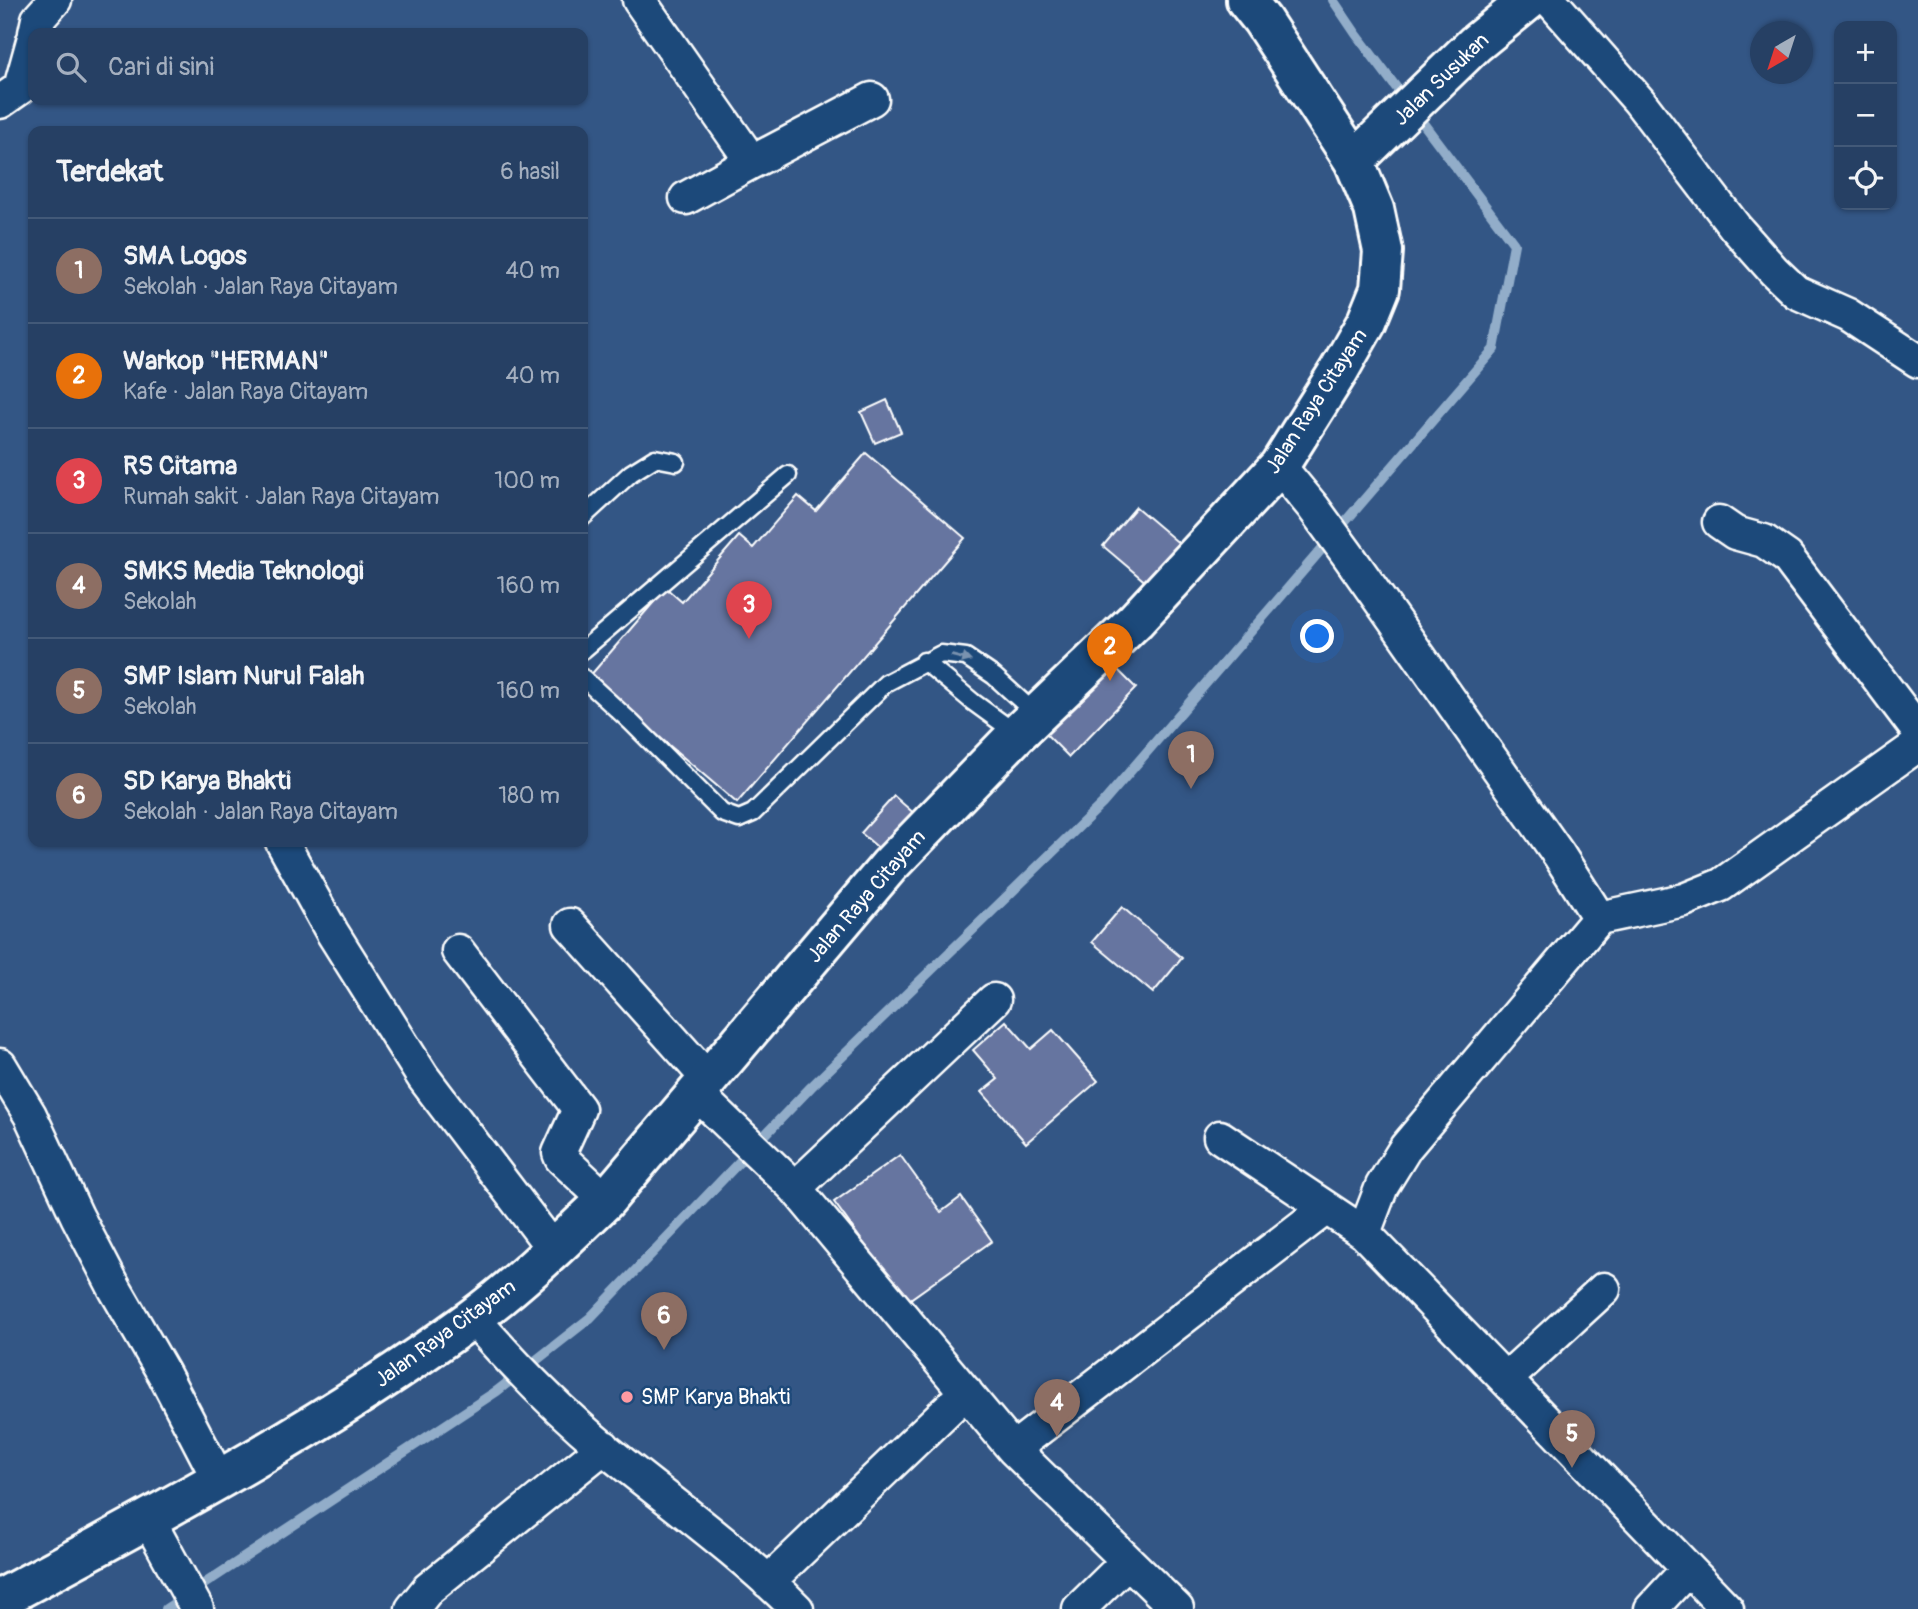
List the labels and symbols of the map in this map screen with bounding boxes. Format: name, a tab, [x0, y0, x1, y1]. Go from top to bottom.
north arrow	[1750, 21, 1813, 84]
street label: Jalan Susukan	[1388, 27, 1495, 132]
street label: Jalan Raya Citayam	[1259, 324, 1373, 479]
pin: 3	[726, 581, 772, 639]
your location	[1300, 619, 1334, 653]
pin: 2	[1087, 623, 1133, 681]
one-way arrow	[950, 653, 972, 664]
pin: 1	[1168, 731, 1214, 789]
street label: Jalan Raya Citayam	[801, 824, 932, 969]
street label: Jalan Raya Citayam	[369, 1273, 521, 1394]
pin: 6	[641, 1292, 687, 1350]
pin: 4	[1034, 1379, 1080, 1437]
place label: SMP Karya Bhakti	[641, 1384, 790, 1411]
marker: SMP Karya Bhakti	[619, 1389, 635, 1405]
pin: 5	[1549, 1410, 1595, 1468]

